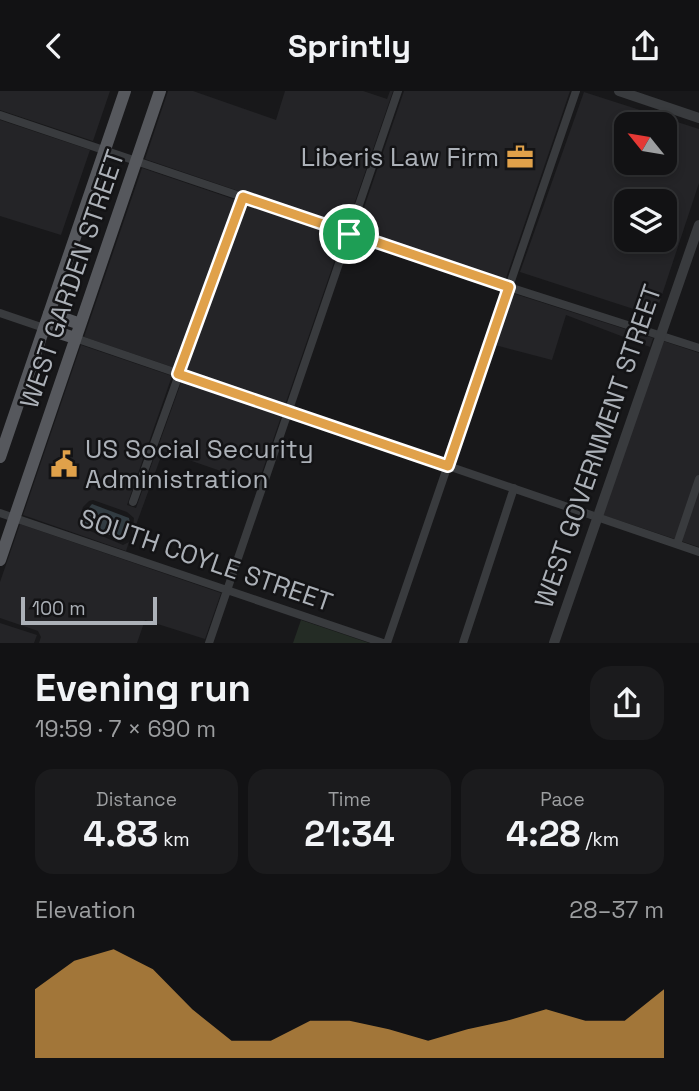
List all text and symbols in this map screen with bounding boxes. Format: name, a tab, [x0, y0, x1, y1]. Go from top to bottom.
text: Sprintly	[288, 26, 411, 66]
icon: back	[35, 27, 73, 65]
icon: share	[626, 27, 664, 65]
north arrow	[614, 112, 677, 175]
map controls	[614, 112, 677, 252]
place label: Liberis Law Firm	[301, 140, 499, 174]
office icon: Liberis Law Firm	[505, 142, 535, 172]
street label: WEST GARDEN STREET	[12, 145, 132, 413]
button: layers	[614, 189, 677, 252]
pin	[319, 204, 379, 264]
icon: arrive	[330, 215, 368, 253]
street label: WEST GOVERNMENT STREET	[527, 280, 669, 612]
place label: US Social Security Administration	[85, 432, 314, 496]
public building icon: US Social Security Administration	[49, 449, 79, 479]
street label: SOUTH COYLE STREET	[75, 501, 337, 619]
scale bar	[21, 594, 158, 626]
text: 100 m	[32, 596, 86, 621]
text: Evening run	[35, 664, 251, 712]
button: share	[590, 666, 664, 740]
text: 19:59 · 7 × 690 m	[35, 714, 216, 744]
text: Distance	[96, 787, 177, 812]
text: Time	[328, 787, 371, 812]
text: Pace	[540, 787, 585, 812]
text: 4.83	[83, 812, 158, 856]
text: 21:34	[304, 812, 395, 856]
text: 4:28	[506, 812, 581, 856]
text: km	[158, 827, 190, 852]
text: /km	[581, 827, 619, 852]
text: Elevation	[35, 895, 136, 925]
text: 28–37 m	[569, 895, 664, 925]

